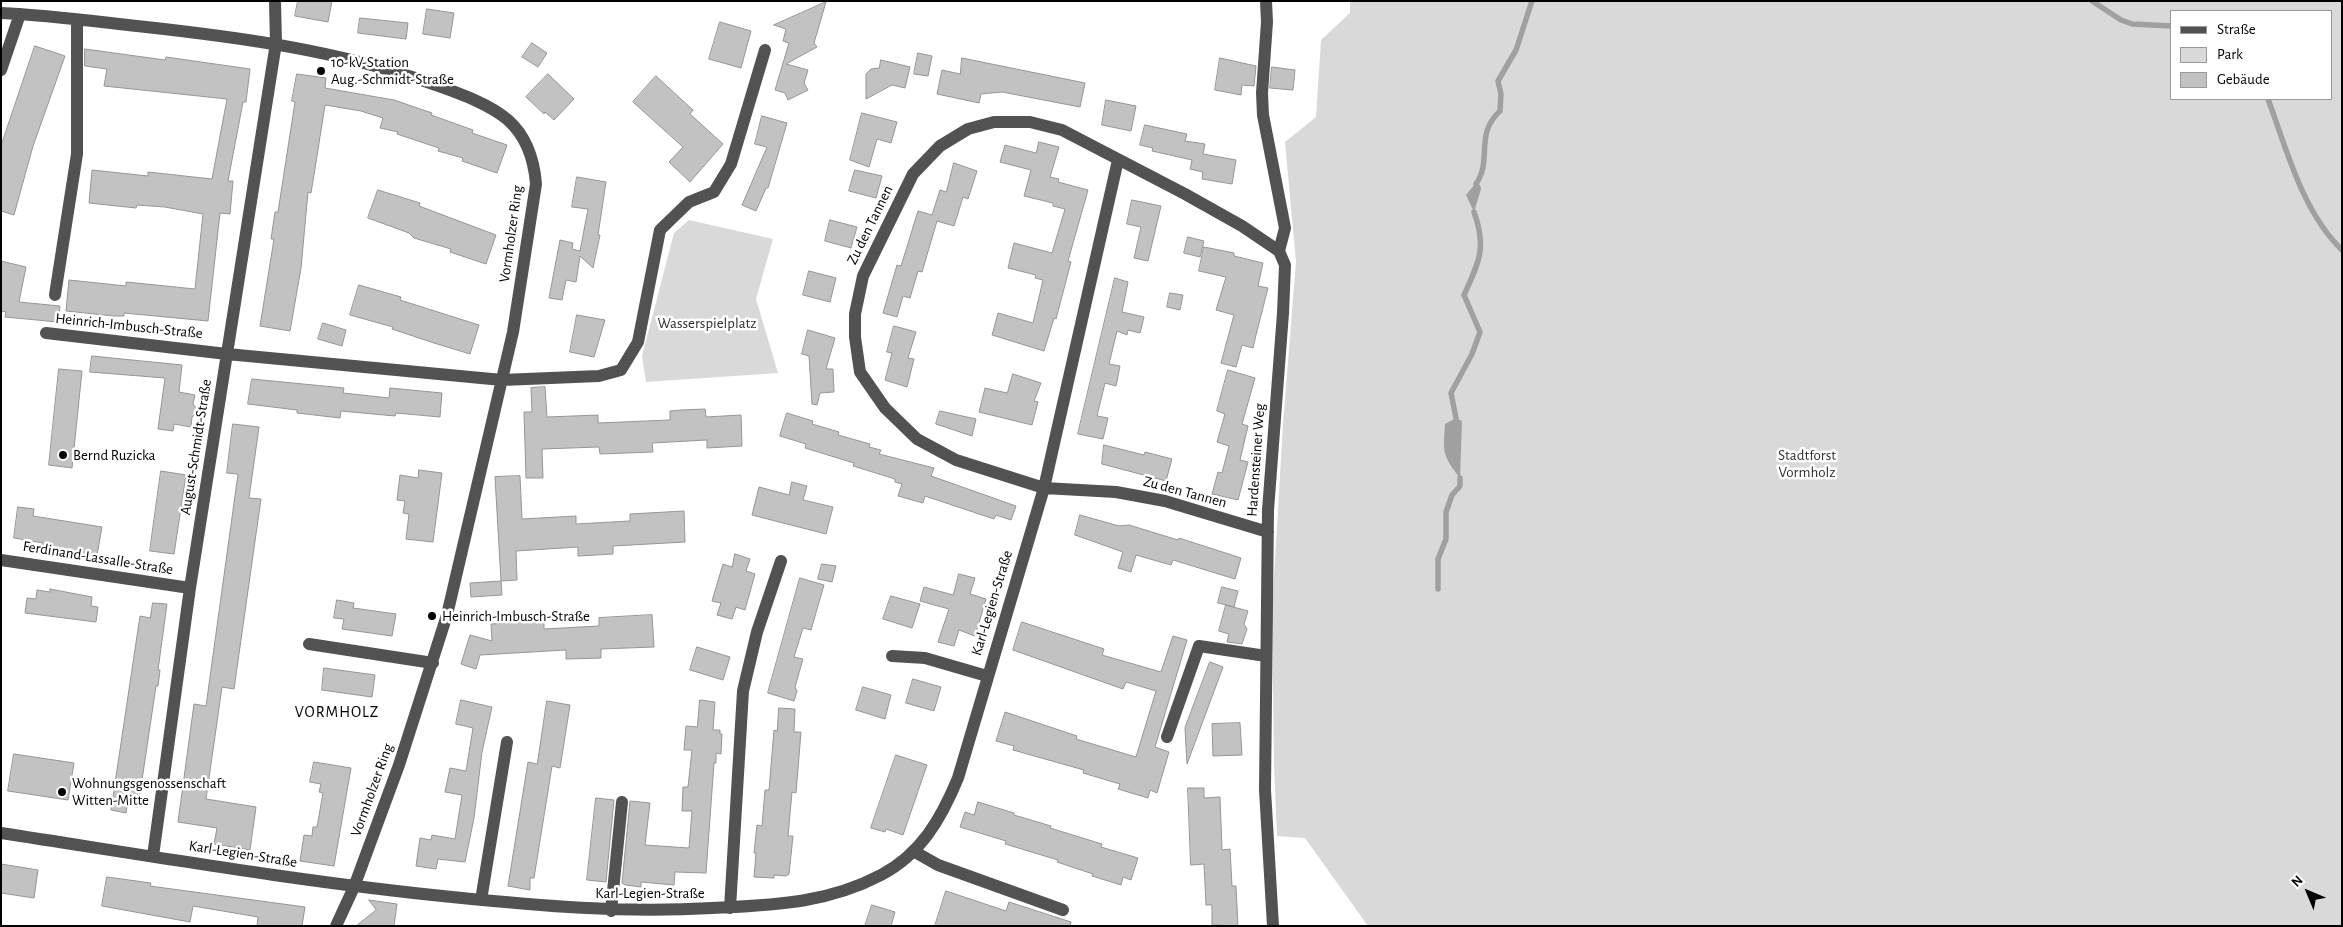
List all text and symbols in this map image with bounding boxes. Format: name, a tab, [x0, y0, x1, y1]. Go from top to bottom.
legend	[2170, 10, 2333, 100]
text: Straße	[2217, 22, 2256, 37]
text: Park	[2217, 47, 2243, 62]
place label: 10-kV-Station Aug.-Schmidt-Straße	[331, 53, 454, 88]
marker: 10-kV-Station Aug.-Schmidt-Straße	[315, 65, 327, 77]
text: Gebäude	[2217, 72, 2270, 87]
street label: Zu den Tannen	[843, 182, 897, 268]
street label: Vormholzer Ring	[495, 184, 527, 284]
street label: Heinrich-Imbusch-Straße	[54, 309, 204, 343]
park label: Wasserspielplatz	[657, 314, 757, 332]
street label: August-Schmidt-Straße	[176, 378, 216, 516]
street label: Hardensteiner Weg	[1243, 403, 1269, 517]
place label: Bernd Ruzicka	[73, 446, 155, 464]
park label: Stadtforst Vormholz	[1778, 446, 1836, 481]
marker: Bernd Ruzicka	[57, 449, 69, 461]
street label: Zu den Tannen	[1141, 472, 1229, 512]
street label: Ferdinand-Lassalle-Straße	[21, 537, 175, 579]
street label: Karl-Legien-Straße	[967, 548, 1017, 658]
place label: Heinrich-Imbusch-Straße	[442, 607, 590, 625]
marker: Heinrich-Imbusch-Straße	[426, 610, 438, 622]
district label: VORMHOLZ	[294, 702, 380, 722]
street label: Vormholzer Ring	[347, 741, 397, 839]
place label: Wohnungsgenossenschaft Witten-Mitte	[72, 774, 226, 809]
marker: Wohnungsgenossenschaft Witten-Mitte	[56, 786, 68, 798]
street label: Karl-Legien-Straße	[188, 837, 298, 871]
north arrow	[2283, 867, 2333, 917]
text: N	[2289, 873, 2306, 890]
street label: Karl-Legien-Straße	[595, 884, 705, 902]

